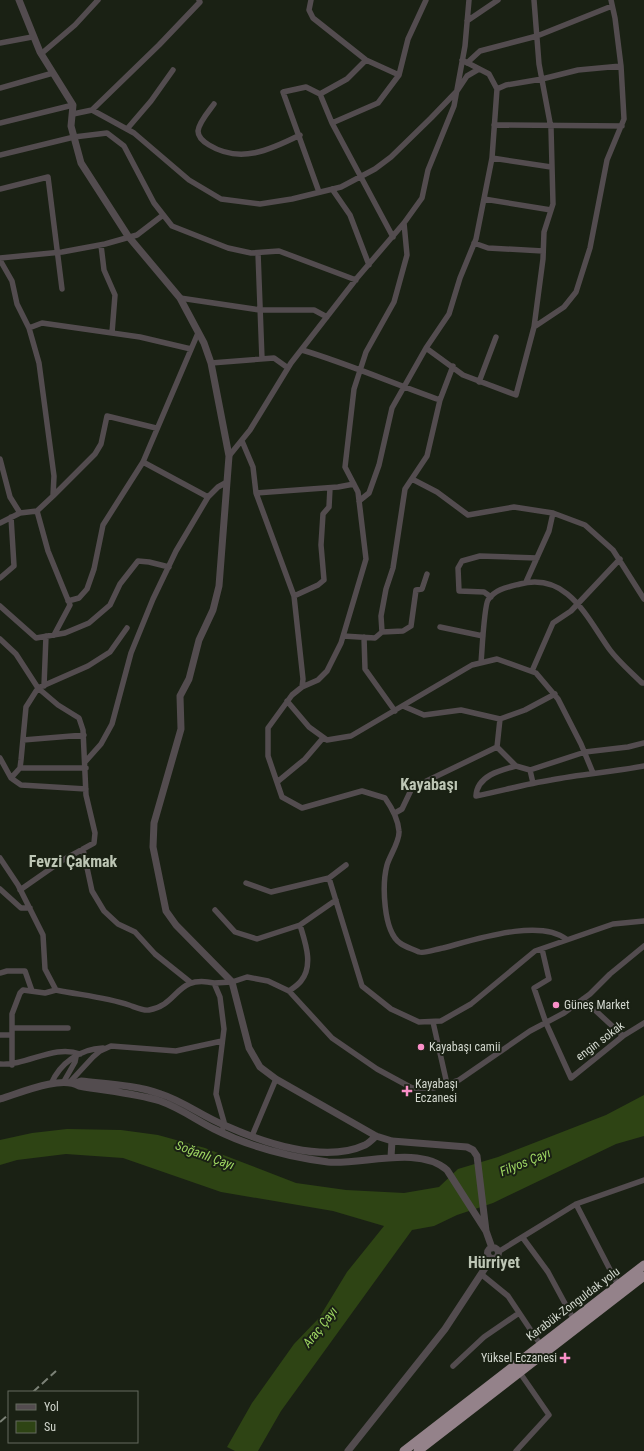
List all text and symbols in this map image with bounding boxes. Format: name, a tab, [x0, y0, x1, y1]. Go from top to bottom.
district label: Kayabaşı	[400, 775, 458, 794]
district label: Fevzi Çakmak	[29, 852, 118, 871]
place label: Güneş Market	[564, 998, 630, 1012]
marker: Güneş Market	[551, 1000, 561, 1010]
street label: engin sokak	[573, 1018, 627, 1064]
place label: Kayabaşı camii	[429, 1040, 500, 1054]
marker: Kayabaşı camii	[416, 1042, 426, 1052]
place label: Kayabaşı Eczanesi	[415, 1077, 458, 1105]
marker: Kayabaşı Eczanesi	[402, 1086, 412, 1096]
water label: Soğanlı Çayı	[174, 1137, 236, 1173]
water label: Filyos Çayı	[497, 1145, 553, 1179]
district label: Hürriyet	[468, 1253, 520, 1272]
street label: Karabük-Zonguldak yolu	[524, 1264, 623, 1344]
water label: Araç Çayı	[299, 1304, 340, 1351]
place label: Yüksel Eczanesi	[481, 1351, 557, 1365]
marker: Yüksel Eczanesi	[560, 1353, 570, 1363]
legend	[8, 1391, 138, 1443]
text: Yol	[44, 1400, 59, 1414]
text: Su	[44, 1420, 56, 1434]

